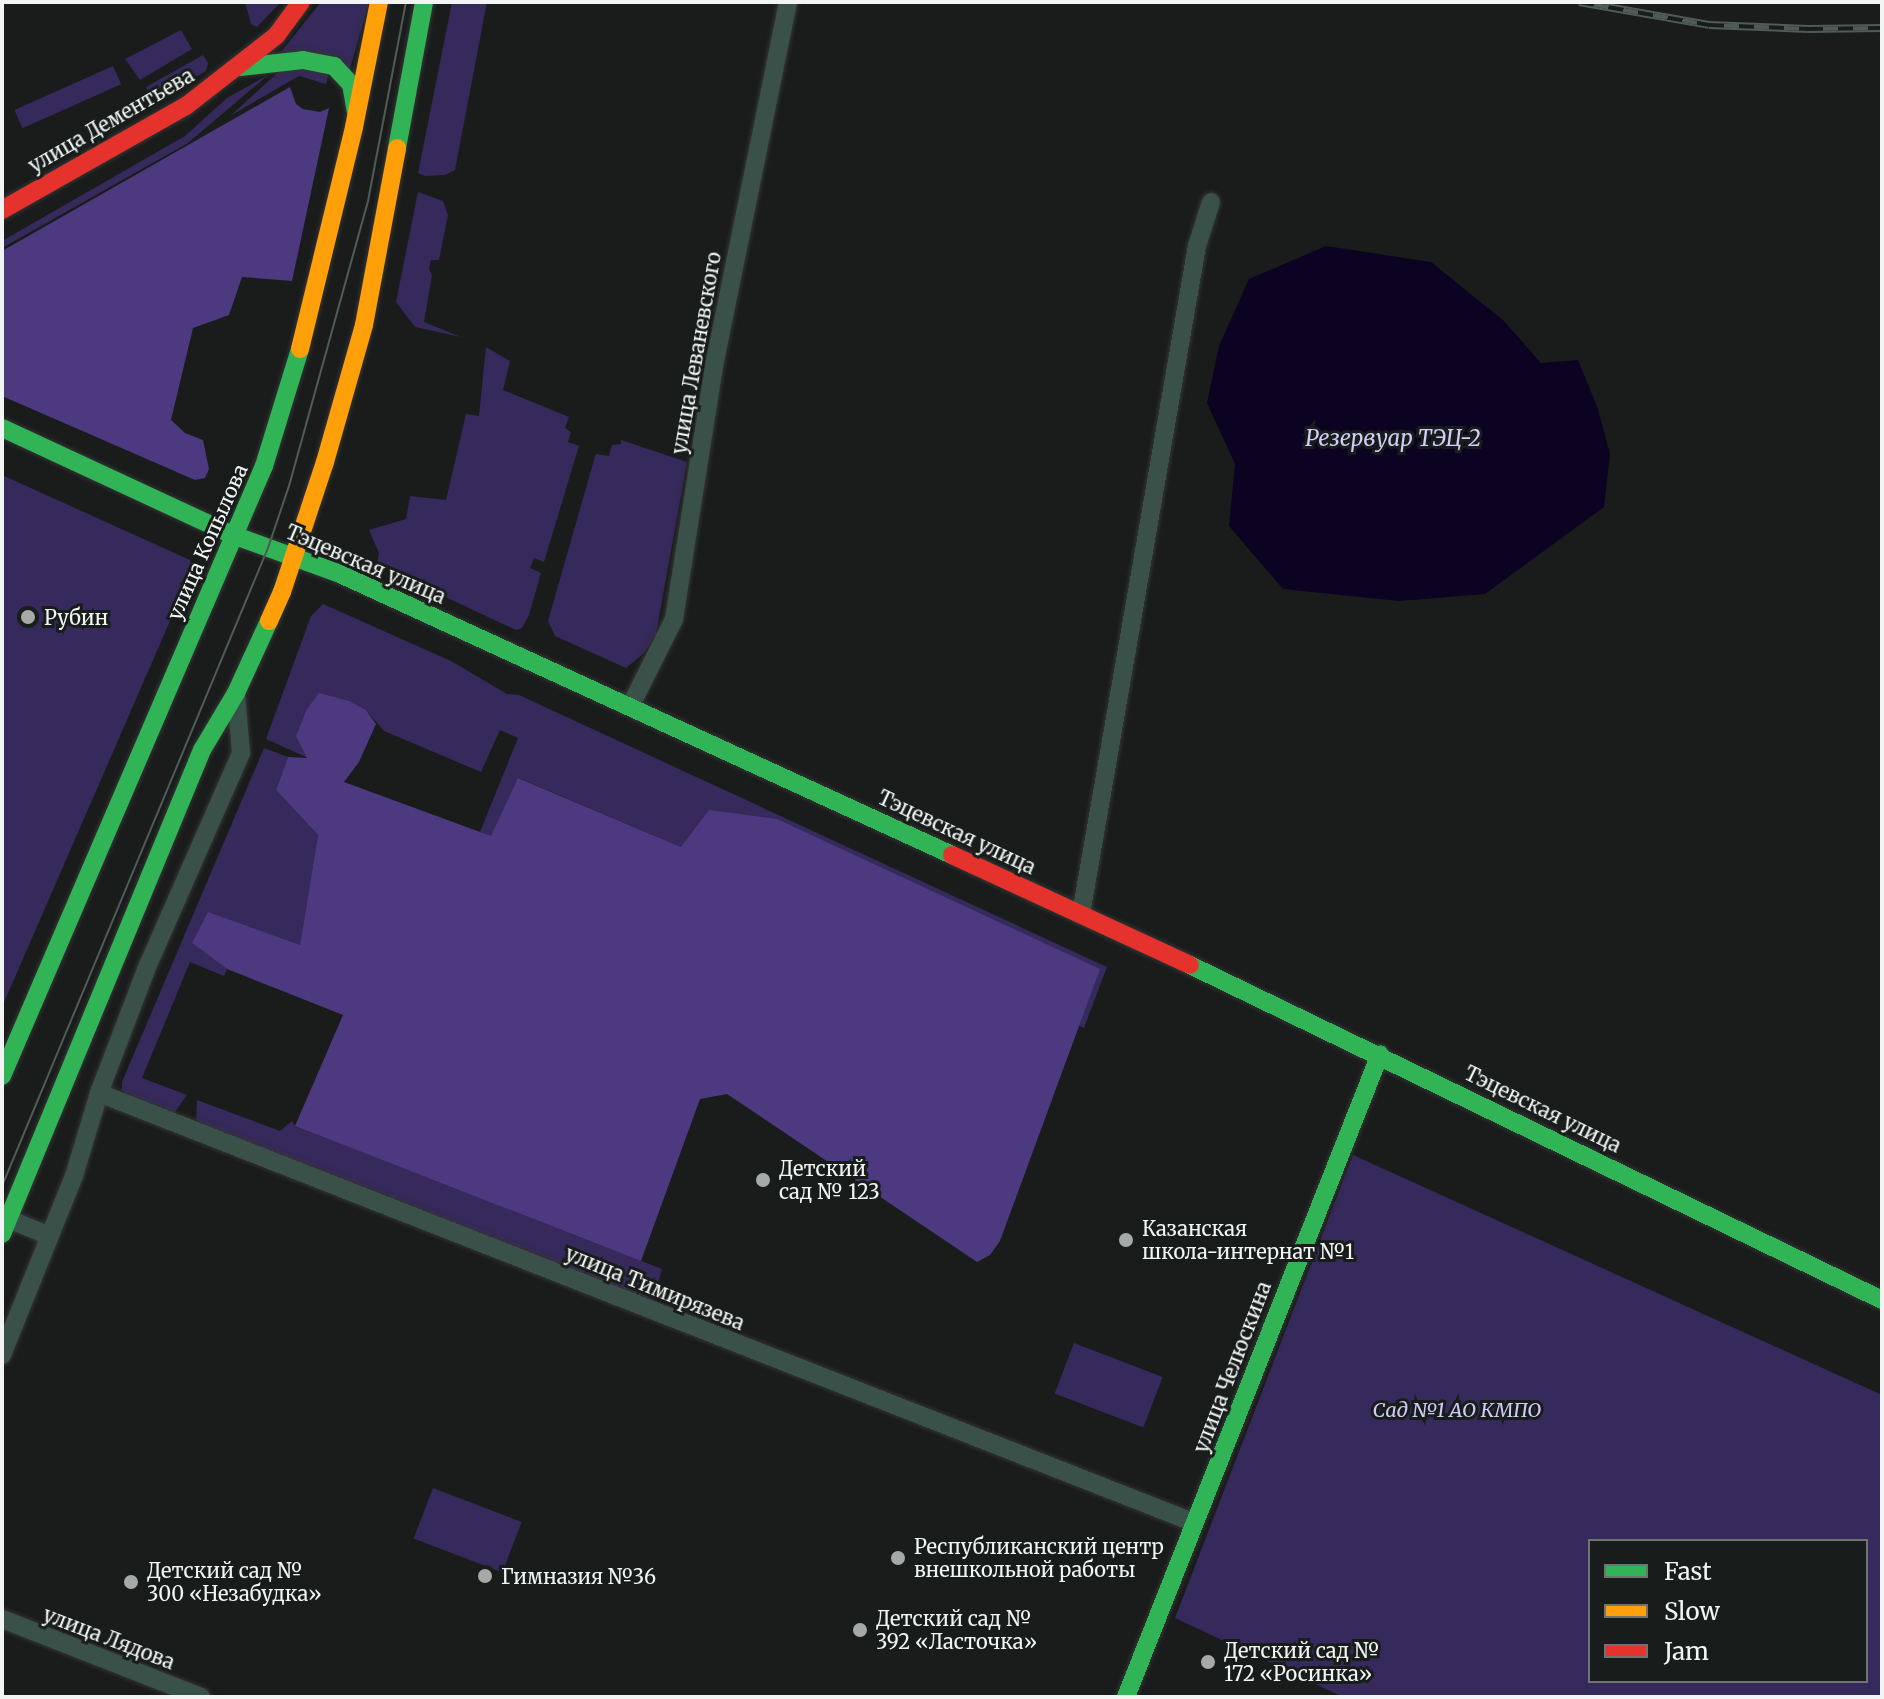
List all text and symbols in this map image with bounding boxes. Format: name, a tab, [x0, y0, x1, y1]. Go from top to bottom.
street label: улица Дементьева	[24, 63, 198, 177]
street label: улица Леваневского	[666, 250, 726, 456]
water label: Резервуар ТЭЦ-2	[1305, 426, 1481, 452]
street label: улица Копылова	[162, 460, 252, 624]
street label: Тэцевская улица	[282, 519, 450, 609]
place label: Рубин	[44, 605, 108, 629]
marker: Рубин	[19, 608, 37, 626]
street label: Тэцевская улица	[874, 785, 1040, 879]
street label: Тэцевская улица	[1461, 1061, 1625, 1157]
place label: Детский сад № 123	[779, 1156, 880, 1203]
marker: Детский сад № 123	[754, 1171, 772, 1189]
place label: Казанская школа-интернат №1	[1142, 1216, 1354, 1263]
marker: Казанская школа-интернат №1	[1117, 1231, 1135, 1249]
street label: улица Тимирязева	[562, 1241, 748, 1335]
street label: улица Челюскина	[1188, 1278, 1276, 1456]
park label: Сад №1 АО КМПО	[1373, 1397, 1541, 1421]
place label: Республиканский центр внешкольной работы	[914, 1534, 1164, 1581]
legend	[1588, 1539, 1868, 1683]
marker: Республиканский центр внешкольной работы	[889, 1549, 907, 1567]
text: Fast	[1664, 1556, 1712, 1587]
place label: Детский сад № 300 «Незабудка»	[147, 1558, 322, 1605]
place label: Гимназия №36	[501, 1564, 656, 1588]
marker: Гимназия №36	[476, 1567, 494, 1585]
marker: Детский сад № 300 «Незабудка»	[122, 1573, 140, 1591]
text: Slow	[1664, 1596, 1720, 1627]
street label: улица Лядова	[40, 1602, 178, 1674]
place label: Детский сад № 392 «Ласточка»	[876, 1606, 1037, 1653]
marker: Детский сад № 392 «Ласточка»	[851, 1621, 869, 1639]
text: Jam	[1664, 1636, 1709, 1667]
place label: Детский сад № 172 «Росинка»	[1224, 1638, 1380, 1685]
marker: Детский сад № 172 «Росинка»	[1199, 1653, 1217, 1671]

